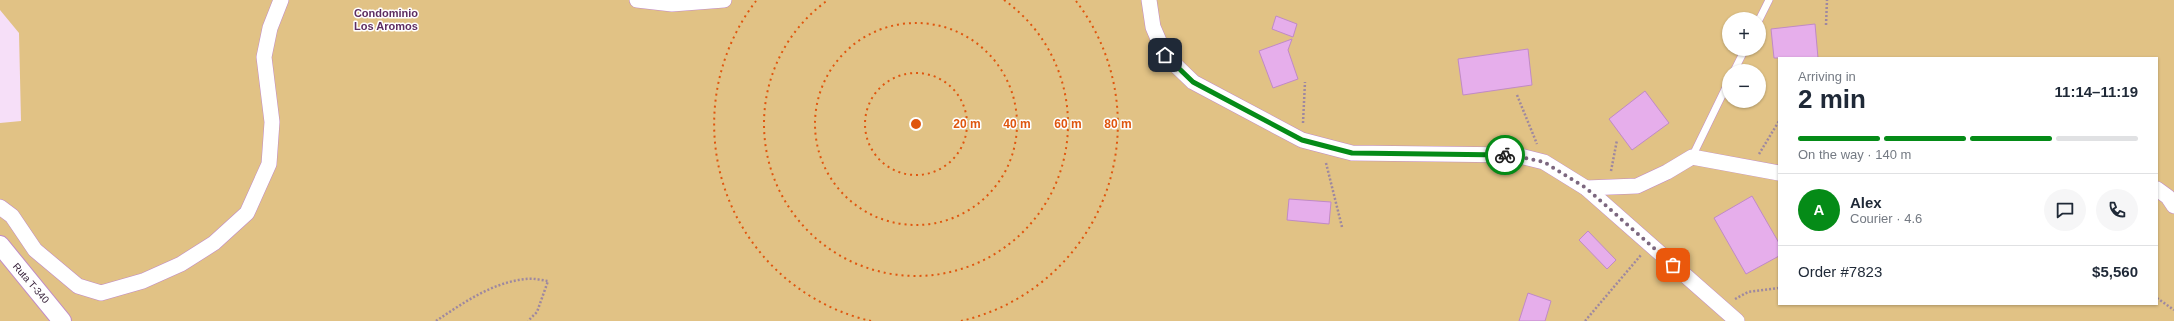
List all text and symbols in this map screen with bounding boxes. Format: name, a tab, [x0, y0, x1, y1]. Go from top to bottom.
district label: Condominio Los Aromos	[354, 7, 418, 32]
map controls	[1722, 12, 1766, 108]
button: +	[1722, 12, 1766, 56]
pin	[1148, 38, 1182, 72]
icon: home	[1154, 44, 1176, 66]
button: −	[1722, 64, 1766, 108]
text: Arriving in	[1798, 69, 1856, 84]
text: 11:14–11:19	[2055, 83, 2138, 100]
text: 2 min	[1798, 84, 1866, 114]
centre of rings	[909, 117, 923, 131]
text: 20 m	[953, 117, 981, 131]
text: 40 m	[1003, 117, 1031, 131]
text: 60 m	[1054, 117, 1082, 131]
text: 80 m	[1104, 117, 1132, 131]
courier	[1485, 135, 1525, 175]
icon: bike	[1494, 144, 1516, 166]
text: On the way · 140 m	[1798, 147, 1911, 162]
button: chat	[2044, 189, 2086, 231]
button: phone	[2096, 189, 2138, 231]
text: Alex	[1850, 194, 1882, 211]
text: A	[1814, 201, 1824, 218]
text: Courier · 4.6	[1850, 211, 1922, 226]
pin	[1656, 248, 1690, 282]
icon: bag	[1662, 254, 1684, 276]
street label: Ruta T-340	[11, 261, 52, 306]
text: Order #7823	[1798, 263, 1882, 280]
text: $5,560	[2092, 263, 2138, 280]

